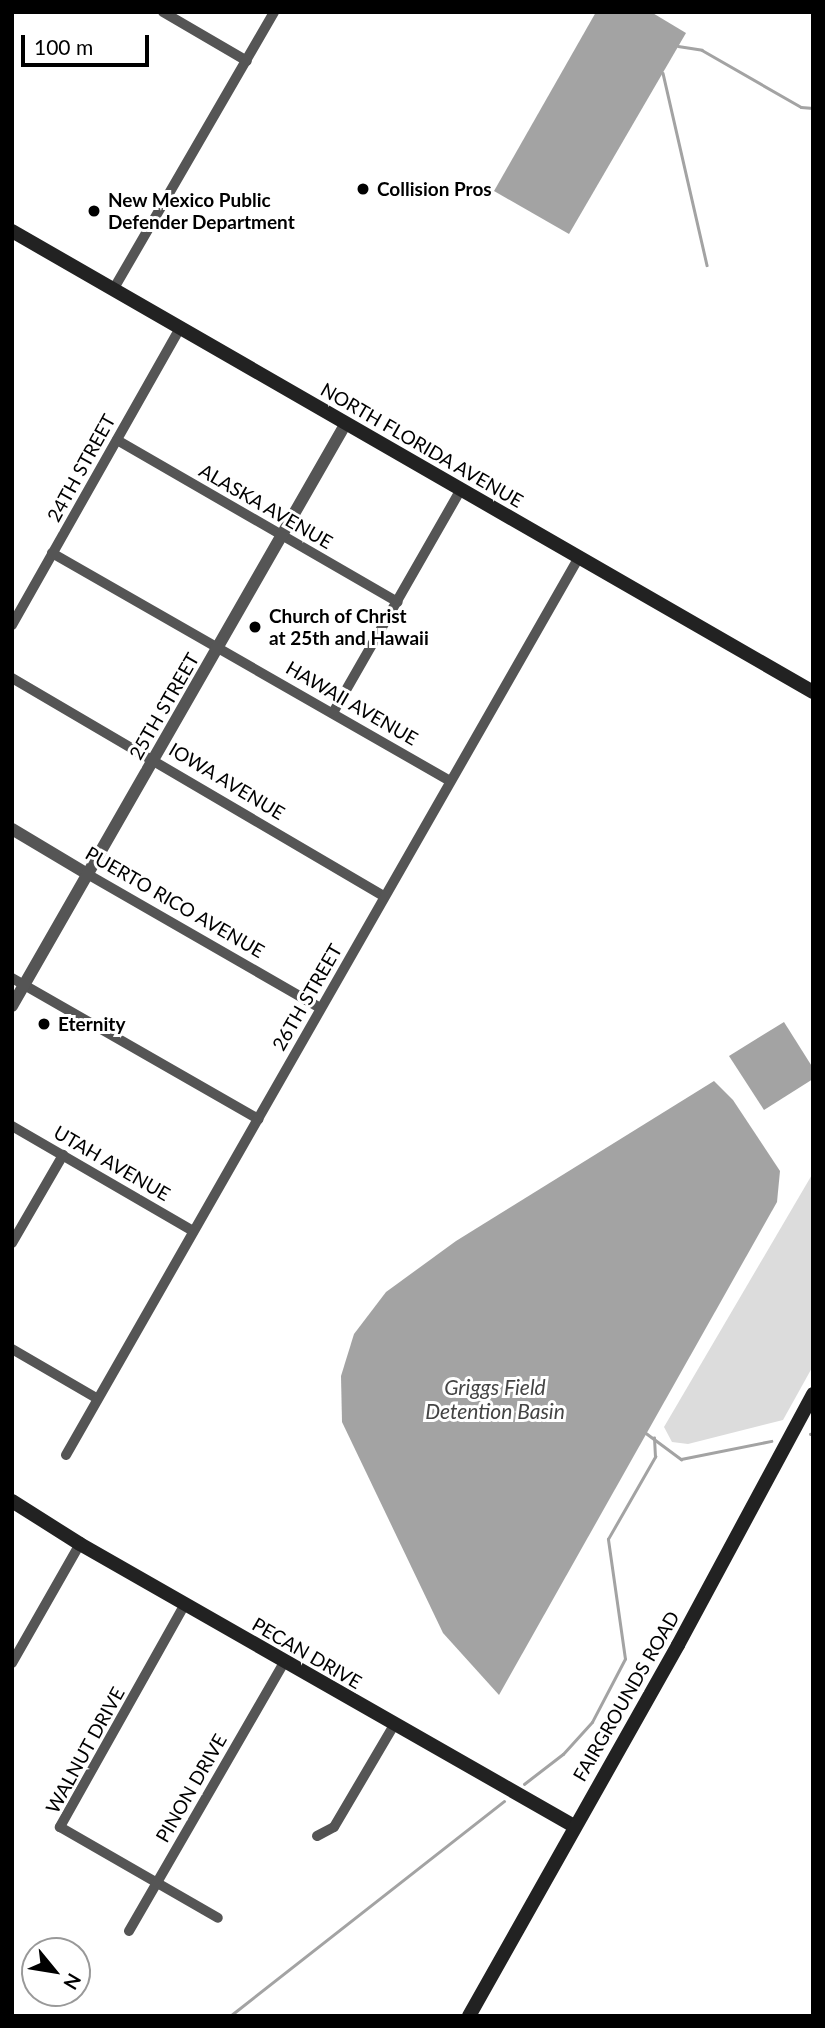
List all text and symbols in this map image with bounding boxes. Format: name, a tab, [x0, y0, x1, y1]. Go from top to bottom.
scale bar	[24, 21, 152, 65]
text: 100 m	[34, 34, 93, 59]
place label: Collision Pros	[377, 178, 492, 200]
marker: Collision Pros	[355, 181, 371, 197]
place label: New Mexico Public Defender Department	[108, 189, 295, 233]
marker: New Mexico Public Defender Department	[86, 203, 102, 219]
street label: NORTH FLORIDA AVENUE	[316, 377, 528, 513]
street label: 24TH STREET	[42, 410, 120, 526]
street label: ALASKA AVENUE	[195, 458, 337, 554]
place label: Church of Christ at 25th and Hawaii	[269, 605, 429, 649]
marker: Church of Christ at 25th and Hawaii	[247, 619, 263, 635]
street label: 25TH STREET	[124, 649, 204, 763]
street label: HAWAII AVENUE	[282, 656, 422, 750]
street label: IOWA AVENUE	[165, 737, 289, 825]
street label: PUERTO RICO AVENUE	[81, 841, 269, 963]
street label: 26TH STREET	[267, 940, 347, 1054]
place label: Eternity	[58, 1013, 125, 1035]
marker: Eternity	[36, 1016, 52, 1032]
street label: UTAH AVENUE	[49, 1120, 175, 1206]
water label: Griggs Field Detention Basin	[425, 1374, 565, 1424]
street label: FAIRGROUNDS ROAD	[568, 1607, 684, 1785]
street label: PECAN DRIVE	[248, 1612, 366, 1694]
street label: WALNUT DRIVE	[41, 1683, 129, 1817]
street label: PINON DRIVE	[151, 1730, 231, 1846]
north arrow	[21, 1937, 91, 2007]
text: N	[59, 1970, 87, 1994]

